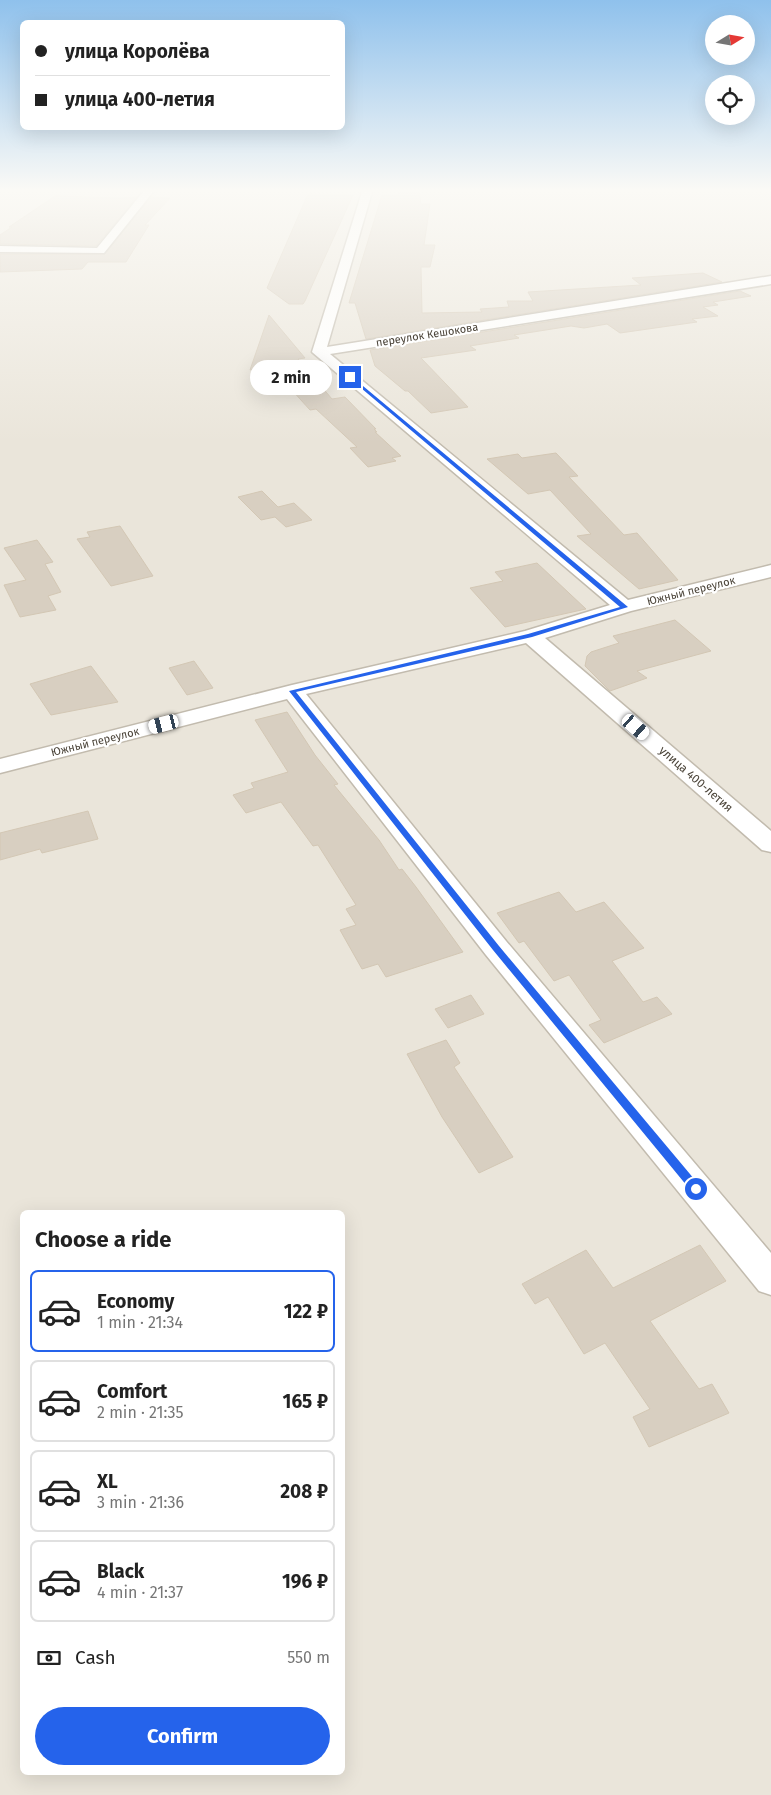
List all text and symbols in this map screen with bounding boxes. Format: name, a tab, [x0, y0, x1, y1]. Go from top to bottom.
north arrow	[705, 15, 755, 65]
map controls	[705, 15, 755, 125]
text: улица Королёва	[65, 40, 210, 63]
button: locate	[705, 75, 755, 125]
text: улица 400-летия	[65, 88, 215, 111]
street label: переулок Кешокова	[375, 321, 479, 349]
callout: 2 min	[250, 360, 332, 394]
route end	[339, 366, 361, 388]
text: 2 min	[271, 368, 311, 387]
street label: Южный переулок	[646, 574, 737, 608]
car	[619, 711, 652, 743]
car	[147, 713, 180, 735]
street label: Южный переулок	[50, 725, 141, 759]
street label: улица 400-летия	[656, 743, 736, 815]
route start	[685, 1178, 707, 1200]
text: Choose a ride	[35, 1226, 171, 1253]
icon: car	[37, 1289, 82, 1334]
text: Economy	[97, 1290, 174, 1313]
text: 122 ₽	[284, 1300, 328, 1323]
text: 1 min · 21:34	[97, 1313, 183, 1332]
icon: car	[37, 1379, 82, 1424]
text: Comfort	[97, 1380, 167, 1403]
text: 165 ₽	[283, 1390, 328, 1413]
text: 2 min · 21:35	[97, 1403, 184, 1422]
icon: car	[37, 1469, 82, 1514]
text: XL	[97, 1470, 118, 1493]
text: 208 ₽	[280, 1480, 328, 1503]
text: 3 min · 21:36	[97, 1493, 184, 1512]
icon: car	[37, 1559, 82, 1604]
text: Black	[97, 1560, 144, 1583]
text: 196 ₽	[282, 1570, 328, 1593]
text: 4 min · 21:37	[97, 1583, 183, 1602]
icon: cash	[35, 1644, 63, 1672]
text: Cash	[75, 1646, 116, 1669]
text: 550 m	[287, 1648, 330, 1667]
button: Confirm	[35, 1707, 330, 1765]

